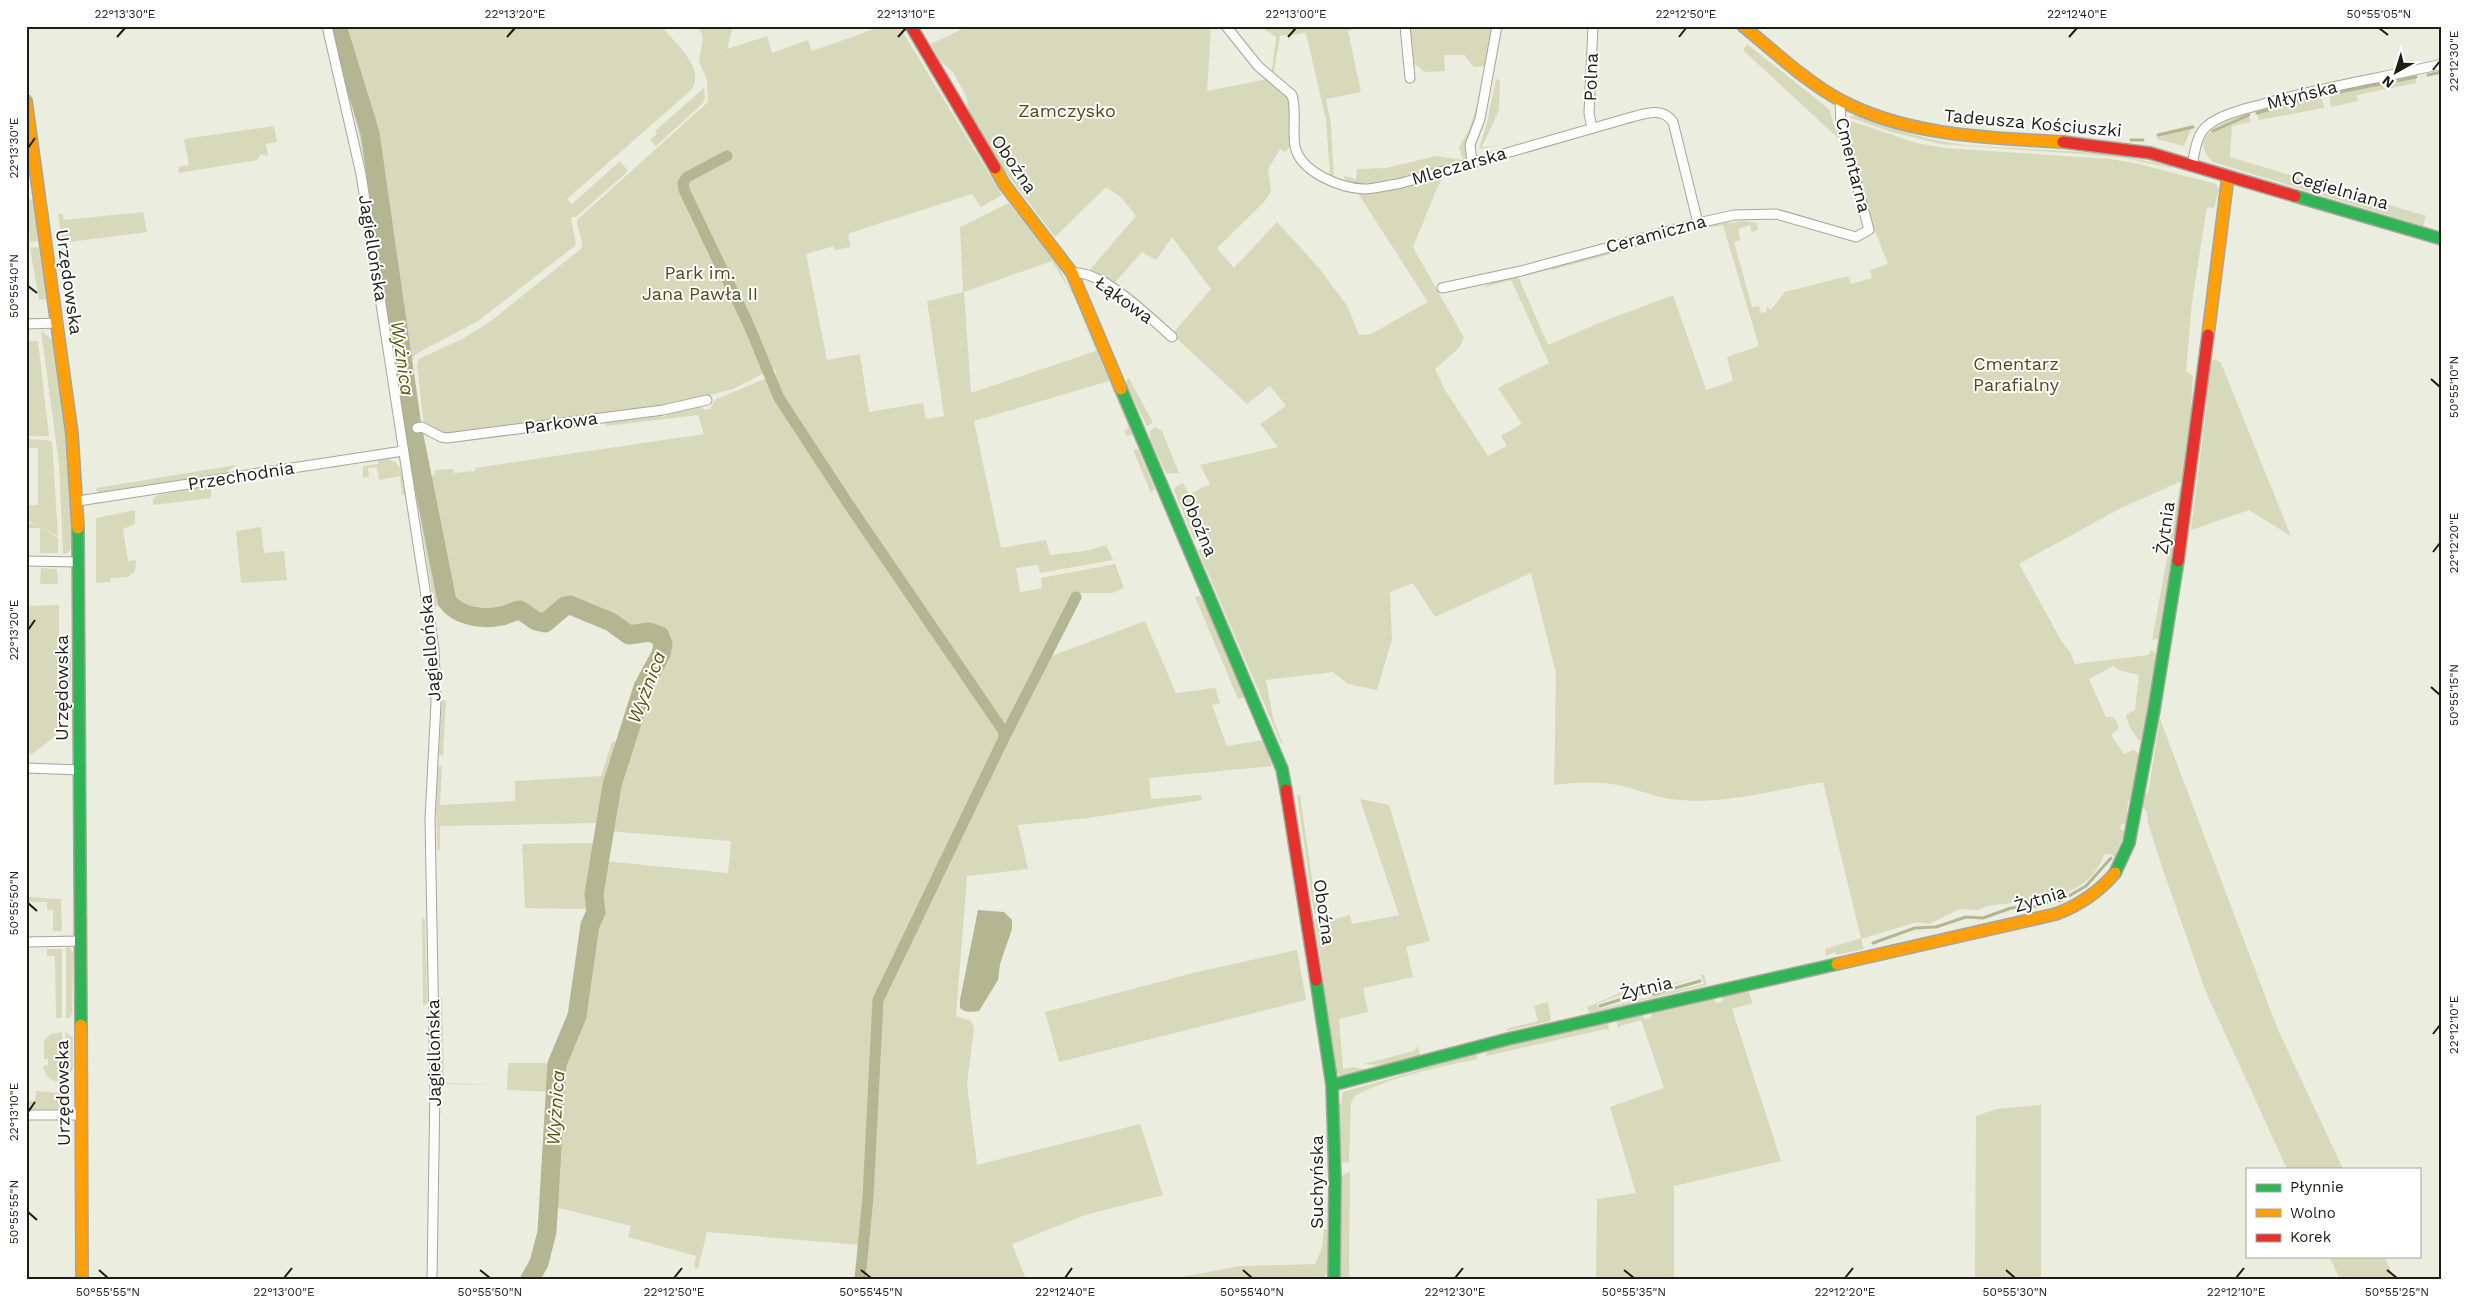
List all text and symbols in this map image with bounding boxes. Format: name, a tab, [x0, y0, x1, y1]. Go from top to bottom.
text: 22°13'30"E	[95, 7, 156, 21]
text: 22°13'20"E	[485, 7, 546, 21]
text: 22°13'10"E	[877, 7, 936, 21]
text: 22°13'00"E	[1265, 7, 1327, 21]
text: 22°12'50"E	[1656, 7, 1717, 21]
text: 22°12'40"E	[2047, 7, 2107, 21]
text: 50°55'05"N	[2347, 7, 2411, 21]
text: 22°12'30"E	[2447, 30, 2461, 91]
north arrow	[2370, 48, 2420, 98]
street label: Polna	[1579, 52, 1602, 102]
text: N	[2379, 73, 2397, 92]
street label: Młyńska	[2264, 76, 2339, 113]
park label: Zamczysko	[1018, 100, 1116, 121]
street label: Tadeusza Kościuszki	[1943, 104, 2123, 141]
street label: Cmentarna	[1832, 115, 1875, 215]
text: 22°13'30"E	[7, 117, 21, 178]
street label: Oboźna	[987, 130, 1042, 197]
street label: Mleczarska	[1409, 142, 1509, 189]
street label: Cegielniana	[2289, 166, 2391, 213]
street label: Jagiellońska	[355, 193, 392, 303]
street label: Ceramiczna	[1603, 210, 1708, 257]
street label: Urzędowska	[52, 228, 87, 336]
text: 50°55'40"N	[7, 254, 21, 318]
park label: Park im. Jana Pawła II	[642, 262, 758, 304]
street label: Łąkowa	[1091, 271, 1158, 328]
water label: Wyżnica	[386, 319, 419, 397]
park label: Cmentarz Parafialny	[1973, 353, 2060, 395]
text: 50°55'10"N	[2447, 356, 2461, 418]
street label: Parkowa	[523, 407, 599, 438]
street label: Przechodnia	[186, 457, 296, 494]
street label: Oboźna	[1177, 490, 1222, 559]
street label: Żytnia	[2150, 500, 2179, 556]
text: 22°12'20"E	[2447, 512, 2461, 573]
street label: Jagiellońska	[414, 594, 445, 702]
text: 22°13'20"E	[7, 599, 21, 660]
street label: Urzędowska	[51, 635, 72, 741]
water label: Wyżnica	[622, 648, 671, 726]
text: 50°55'15"N	[2447, 664, 2461, 726]
text: 50°55'50"N	[7, 871, 21, 935]
street label: Oboźna	[1309, 878, 1340, 946]
street label: Żytnia	[2011, 881, 2068, 916]
street label: Żytnia	[1618, 971, 1674, 1004]
text: 22°12'10"E	[2447, 995, 2461, 1054]
street label: Jagiellońska	[422, 999, 445, 1107]
street label: Urzędowska	[51, 1040, 74, 1146]
water label: Wyżnica	[541, 1069, 570, 1146]
text: 22°13'10"E	[7, 1082, 21, 1141]
street label: Suchyńska	[1306, 1135, 1327, 1229]
legend	[2246, 1168, 2420, 1258]
text: Płynnie	[2290, 1178, 2344, 1196]
text: 50°55'55"N	[7, 1180, 21, 1244]
text: Wolno	[2290, 1204, 2336, 1222]
text: Korek	[2290, 1228, 2332, 1246]
text: 50°55'55"N	[76, 1285, 140, 1299]
text: 22°13'00"E	[253, 1285, 315, 1299]
text: 50°55'50"N	[458, 1285, 522, 1299]
text: 22°12'50"E	[644, 1285, 705, 1299]
text: 50°55'45"N	[839, 1285, 903, 1299]
text: 22°12'40"E	[1035, 1285, 1095, 1299]
text: 50°55'40"N	[1220, 1285, 1284, 1299]
text: 22°12'30"E	[1425, 1285, 1486, 1299]
text: 50°55'35"N	[1602, 1285, 1666, 1299]
text: 22°12'20"E	[1815, 1285, 1876, 1299]
text: 50°55'30"N	[1983, 1285, 2047, 1299]
text: 22°12'10"E	[2207, 1285, 2266, 1299]
text: 50°55'25"N	[2365, 1285, 2429, 1299]

